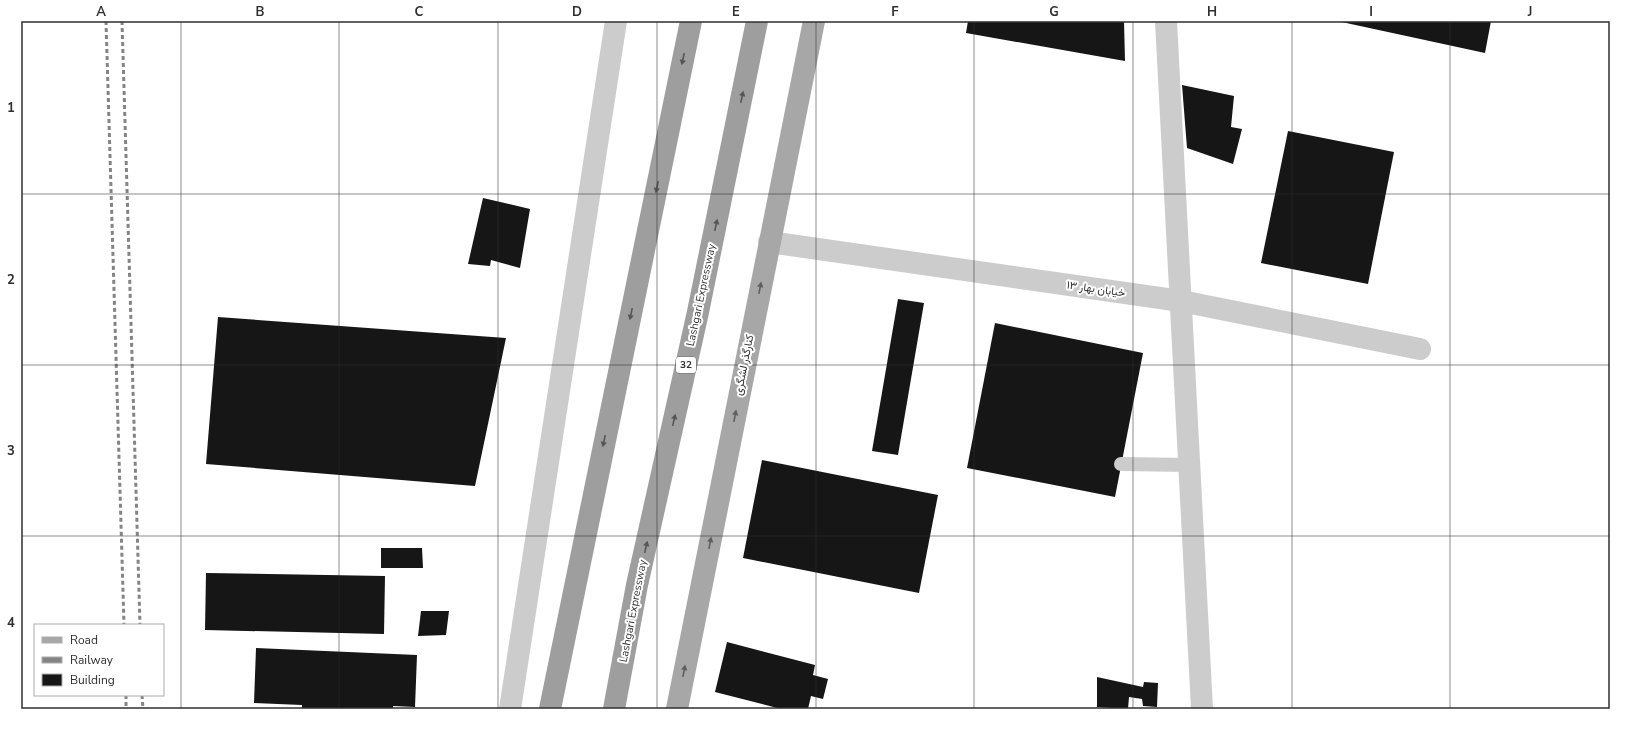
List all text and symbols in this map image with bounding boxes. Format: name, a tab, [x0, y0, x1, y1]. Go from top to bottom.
text: A	[96, 3, 106, 21]
text: B	[256, 3, 265, 21]
text: C	[415, 3, 424, 21]
text: D	[572, 3, 582, 21]
text: E	[732, 3, 740, 21]
text: F	[891, 3, 899, 21]
text: G	[1049, 3, 1059, 21]
text: H	[1207, 3, 1217, 21]
text: I	[1369, 3, 1373, 21]
text: J	[1527, 3, 1532, 21]
one-way arrow	[679, 53, 685, 65]
one-way arrow	[739, 91, 745, 103]
text: 1	[7, 99, 15, 117]
one-way arrow	[653, 180, 659, 193]
one-way arrow	[713, 219, 719, 231]
street label: Lashgari Expressway	[683, 242, 719, 348]
text: 2	[7, 271, 15, 289]
street label: خیابان بهار ۱۳	[1066, 277, 1126, 301]
one-way arrow	[757, 282, 763, 294]
one-way arrow	[627, 308, 633, 320]
street label: کنارگذر لشگری	[731, 333, 757, 397]
road number: 32	[676, 357, 696, 373]
one-way arrow	[732, 410, 738, 422]
one-way arrow	[671, 414, 677, 426]
one-way arrow	[601, 435, 607, 447]
text: 3	[7, 442, 15, 460]
one-way arrow	[707, 537, 713, 549]
one-way arrow	[643, 541, 649, 553]
street label: Lashgari Expressway	[616, 558, 650, 664]
text: 4	[7, 614, 15, 632]
legend	[34, 624, 164, 696]
text: Road	[70, 632, 98, 648]
text: Railway	[70, 652, 114, 668]
one-way arrow	[682, 665, 688, 677]
text: Building	[70, 672, 115, 688]

